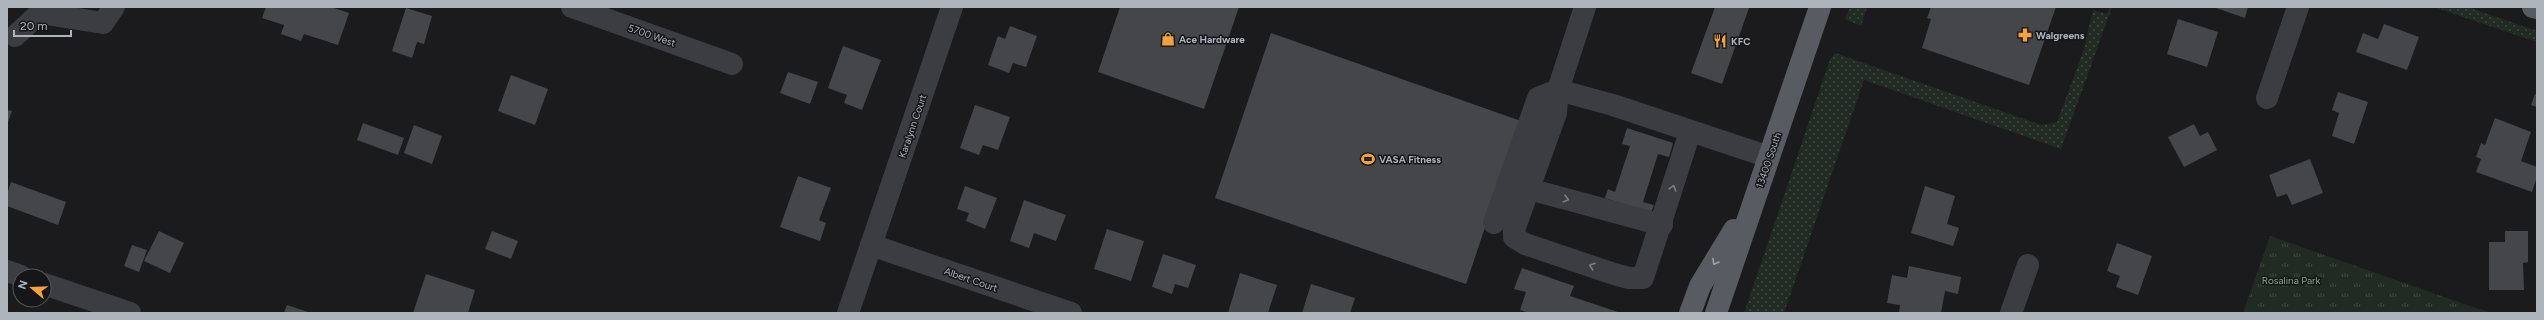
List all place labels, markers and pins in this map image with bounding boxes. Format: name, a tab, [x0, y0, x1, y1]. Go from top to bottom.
pharmacy icon: Walgreens	[2017, 27, 2033, 43]
place label: Walgreens	[2036, 29, 2085, 42]
shop icon: Ace Hardware	[1160, 31, 1176, 47]
place label: Ace Hardware	[1179, 33, 1245, 46]
restaurant icon: KFC	[1712, 33, 1728, 49]
place label: KFC	[1731, 35, 1750, 48]
sports icon: VASA Fitness	[1360, 151, 1376, 167]
place label: VASA Fitness	[1379, 153, 1441, 166]

